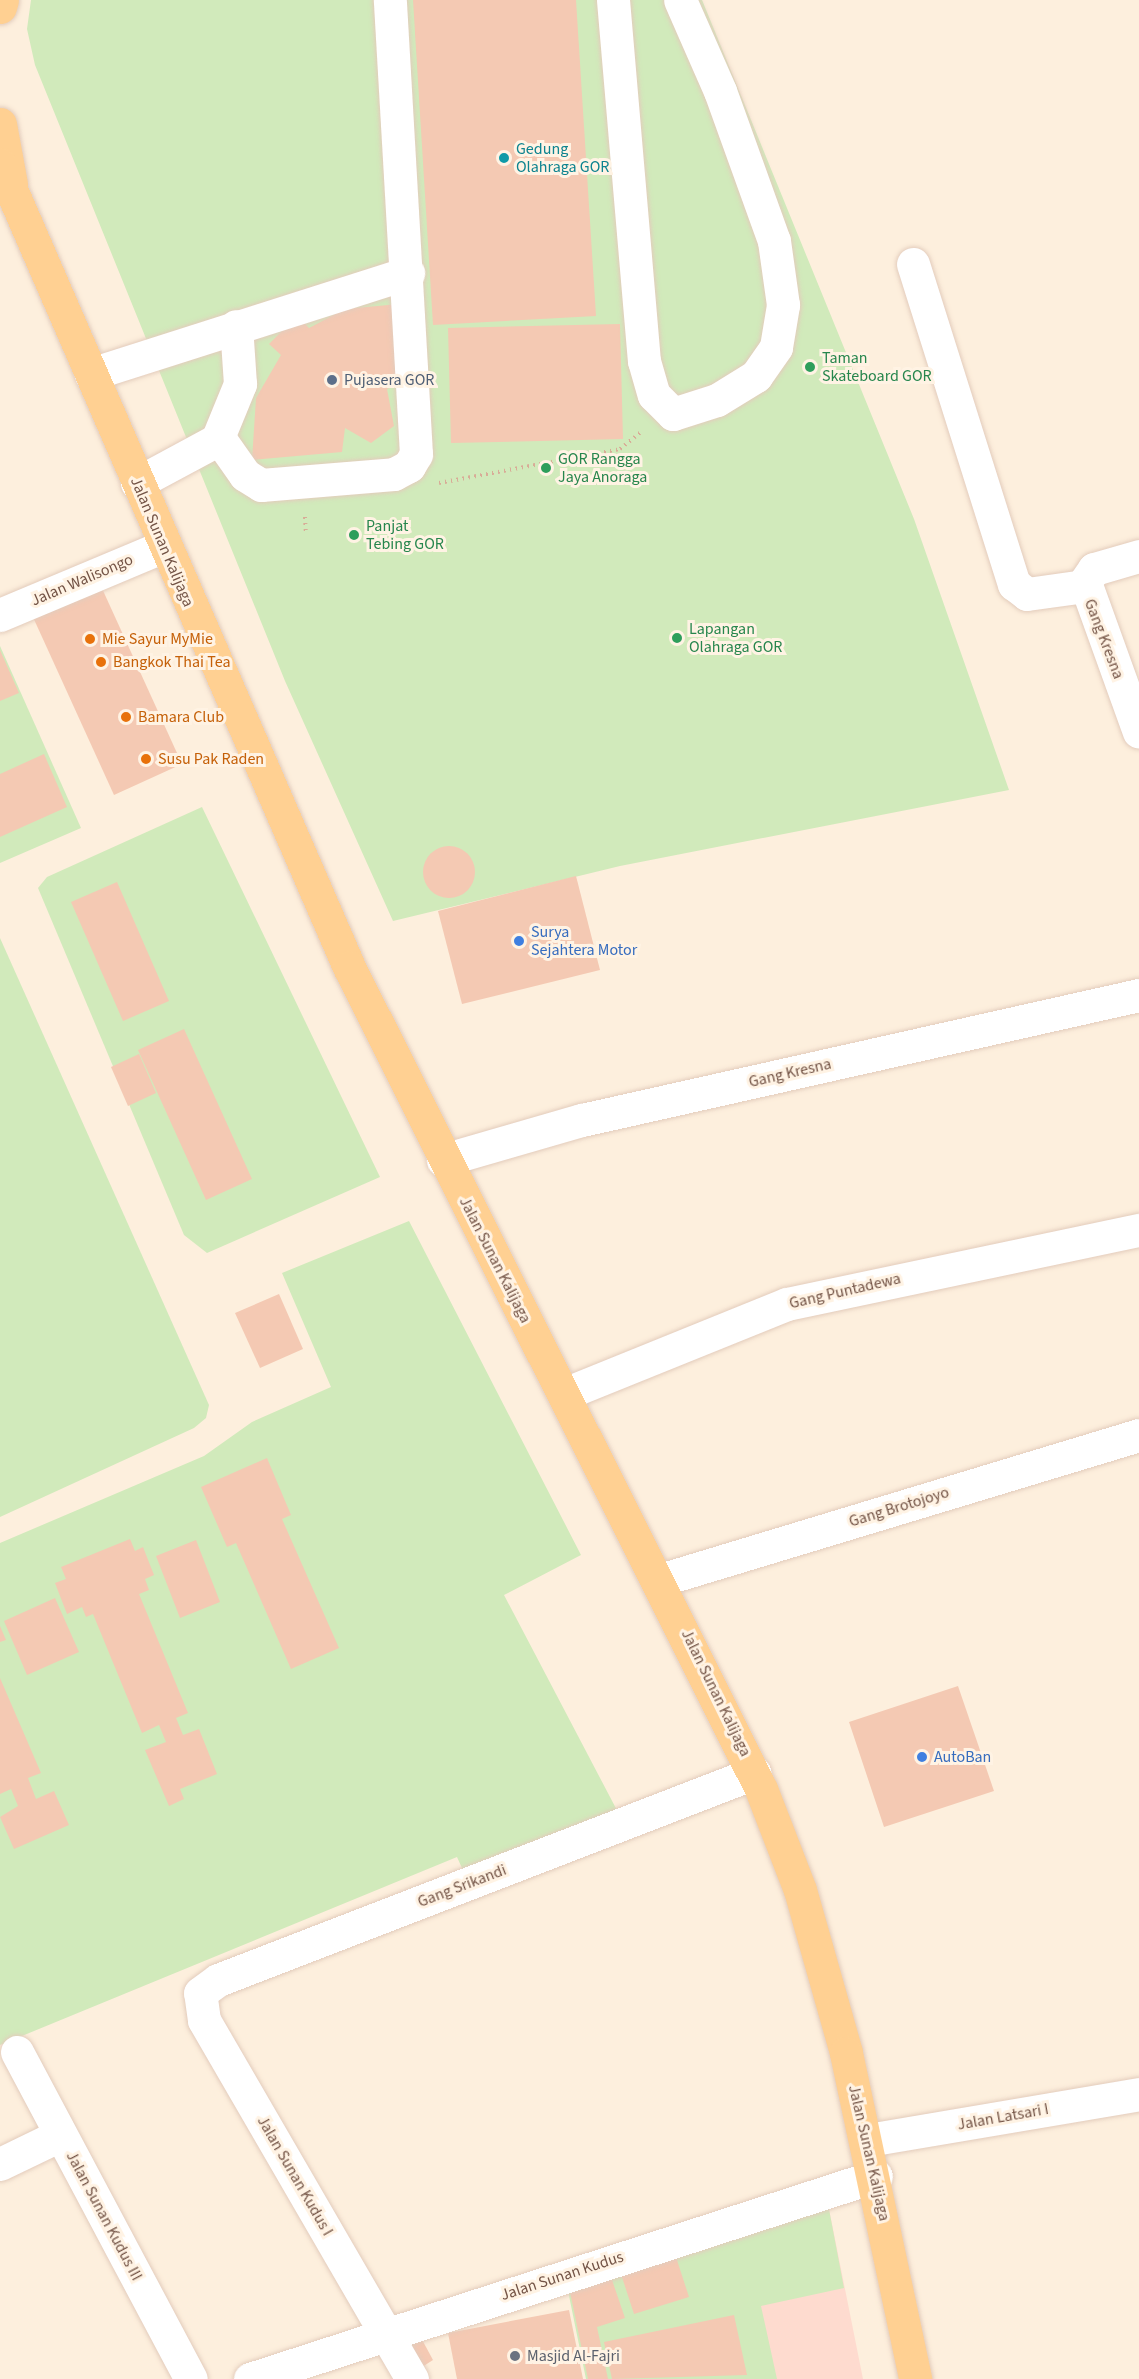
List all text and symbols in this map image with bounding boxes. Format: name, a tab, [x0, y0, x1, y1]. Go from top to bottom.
place label: Gedung Olahraga GOR	[516, 139, 609, 177]
marker: Gedung Olahraga GOR	[497, 151, 511, 165]
place label: Taman Skateboard GOR	[822, 348, 932, 386]
marker: Taman Skateboard GOR	[803, 360, 817, 374]
place label: Pujasera GOR	[344, 370, 434, 390]
marker: Pujasera GOR	[325, 373, 339, 387]
place label: GOR Rangga Jaya Anoraga	[558, 449, 647, 487]
marker: GOR Rangga Jaya Anoraga	[539, 461, 553, 475]
street label: Jalan Sunan Kalijaga	[126, 474, 198, 610]
place label: Panjat Tebing GOR	[366, 516, 444, 554]
marker: Panjat Tebing GOR	[347, 528, 361, 542]
street label: Jalan Walisongo	[28, 550, 136, 610]
street label: Gang Kresna	[1080, 596, 1128, 682]
place label: Lapangan Olahraga GOR	[689, 619, 782, 657]
place label: Mie Sayur MyMie	[102, 629, 213, 649]
marker: Lapangan Olahraga GOR	[670, 631, 684, 645]
marker: Mie Sayur MyMie	[83, 632, 97, 646]
place label: Bangkok Thai Tea	[113, 652, 230, 672]
marker: Bangkok Thai Tea	[94, 655, 108, 669]
place label: Bamara Club	[138, 707, 224, 727]
marker: Bamara Club	[119, 710, 133, 724]
place label: Susu Pak Raden	[158, 749, 264, 769]
marker: Susu Pak Raden	[139, 752, 153, 766]
place label: Surya Sejahtera Motor	[531, 922, 637, 960]
marker: Surya Sejahtera Motor	[512, 934, 526, 948]
street label: Gang Kresna	[747, 1054, 833, 1092]
street label: Jalan Sunan Kalijaga	[455, 1194, 535, 1326]
street label: Gang Puntadewa	[787, 1269, 903, 1313]
street label: Gang Brotojoyo	[847, 1483, 951, 1531]
street label: Jalan Sunan Kalijaga	[677, 1626, 755, 1760]
place label: AutoBan	[934, 1747, 991, 1767]
marker: AutoBan	[915, 1750, 929, 1764]
street label: Gang Srikandi	[415, 1860, 509, 1912]
street label: Jalan Sunan Kalijaga	[844, 2083, 894, 2223]
street label: Jalan Latsari I	[956, 2100, 1050, 2134]
street label: Jalan Sunan Kudus I	[253, 2113, 337, 2239]
street label: Jalan Sunan Kudus III	[62, 2148, 146, 2284]
street label: Jalan Sunan Kudus	[498, 2247, 626, 2305]
place label: Masjid Al-Fajri	[527, 2346, 620, 2366]
marker: Masjid Al-Fajri	[508, 2349, 522, 2363]

